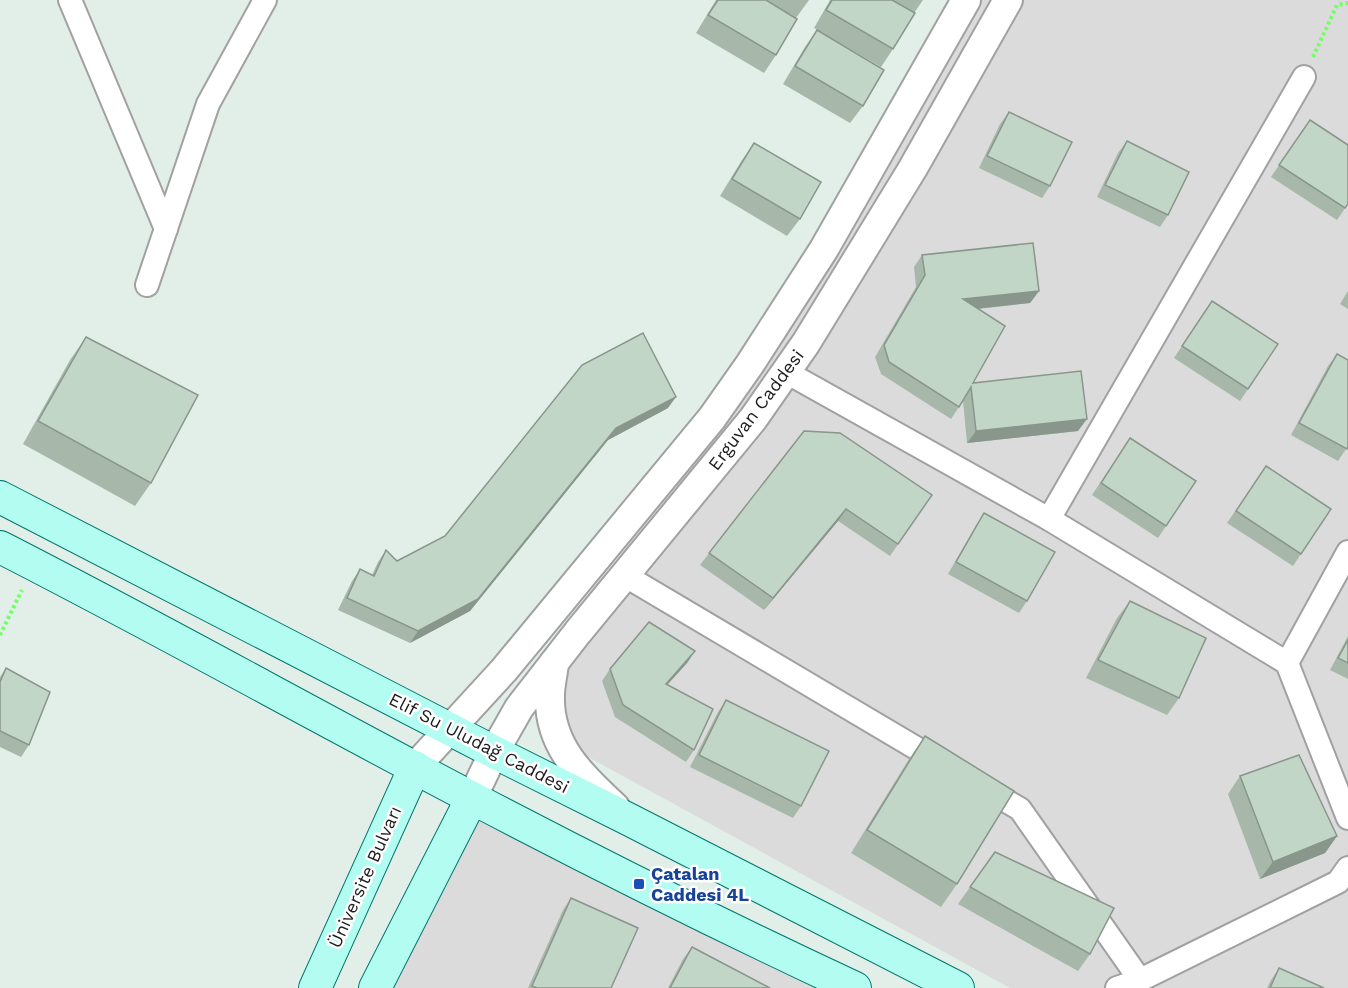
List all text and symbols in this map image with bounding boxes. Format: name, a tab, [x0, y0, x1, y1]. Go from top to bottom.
street label: Erguvan Caddesi	[703, 345, 808, 474]
street label: Elif Su Uludağ Caddesi	[386, 688, 573, 797]
street label: Üniversite Bulvarı	[324, 803, 405, 951]
place label: Çatalan Caddesi 4L	[651, 863, 749, 905]
marker: Çatalan Caddesi 4L	[632, 877, 646, 891]

